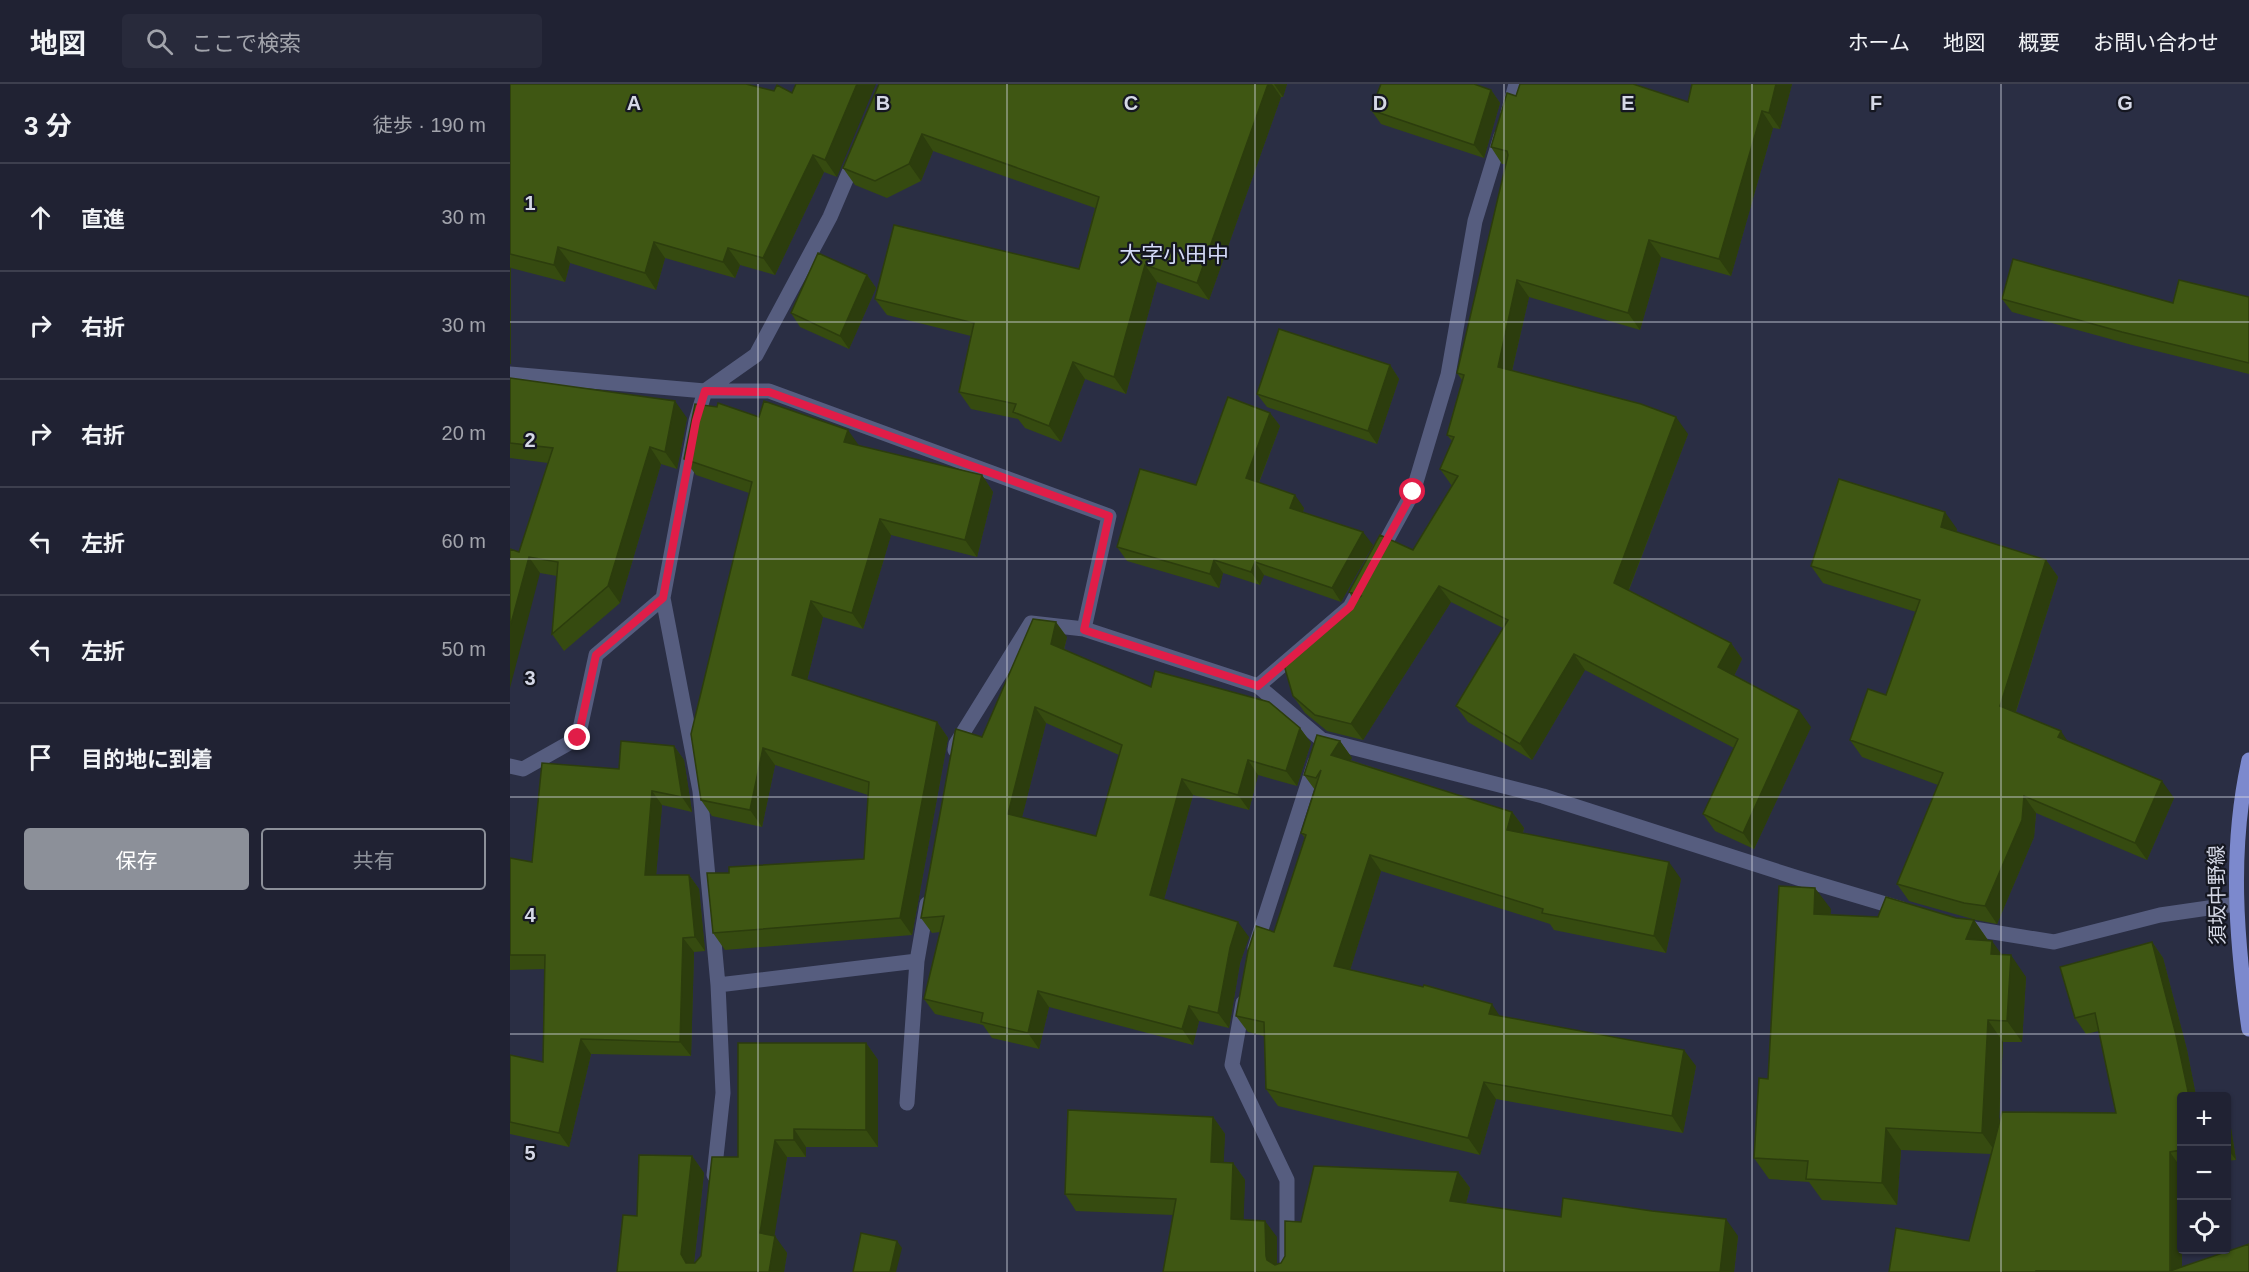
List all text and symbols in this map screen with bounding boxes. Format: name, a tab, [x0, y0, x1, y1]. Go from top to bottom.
search box	[122, 14, 542, 68]
icon: search	[143, 25, 176, 58]
text: 地図	[30, 28, 86, 59]
text: ここで検索	[191, 31, 301, 56]
text: ホーム	[1848, 31, 1910, 54]
text: 地図	[1943, 31, 1985, 54]
text: 概要	[2018, 31, 2060, 54]
text: お問い合わせ	[2093, 31, 2219, 54]
text: A	[627, 92, 641, 114]
text: B	[876, 92, 890, 114]
text: C	[1124, 92, 1138, 114]
text: D	[1373, 92, 1387, 114]
text: E	[1621, 92, 1635, 114]
text: F	[1870, 92, 1882, 114]
text: G	[2117, 92, 2133, 114]
text: 3 分	[24, 111, 72, 141]
text: 徒歩 · 190 m	[373, 114, 486, 136]
text: 1	[524, 192, 536, 214]
icon: ahead	[24, 201, 57, 234]
text: 30 m	[442, 206, 486, 228]
text: 直進	[81, 207, 125, 232]
district label: 大字小田中	[1119, 242, 1229, 267]
icon: right	[24, 309, 57, 342]
text: 30 m	[442, 314, 486, 336]
text: 右折	[81, 315, 125, 340]
icon: right	[24, 417, 57, 450]
text: 20 m	[442, 422, 486, 444]
text: 右折	[81, 423, 125, 448]
text: 2	[524, 429, 536, 451]
route start	[1399, 478, 1425, 504]
icon: left	[24, 525, 57, 558]
text: 60 m	[442, 530, 486, 552]
text: 左折	[81, 531, 125, 556]
icon: left	[24, 633, 57, 666]
text: 50 m	[442, 638, 486, 660]
text: 左折	[81, 639, 125, 664]
text: 3	[524, 667, 536, 689]
route end	[564, 724, 590, 750]
icon: arrive	[24, 741, 57, 774]
text: 目的地に到着	[81, 747, 213, 772]
button: 保存	[24, 828, 249, 890]
button: 共有	[261, 828, 486, 890]
street label: 須坂中野線	[2205, 845, 2229, 945]
text: 4	[524, 904, 536, 926]
map controls	[2177, 1092, 2231, 1254]
button: +	[2177, 1092, 2231, 1146]
text: 5	[524, 1142, 536, 1164]
button: −	[2177, 1146, 2231, 1200]
button: locate	[2177, 1200, 2231, 1254]

